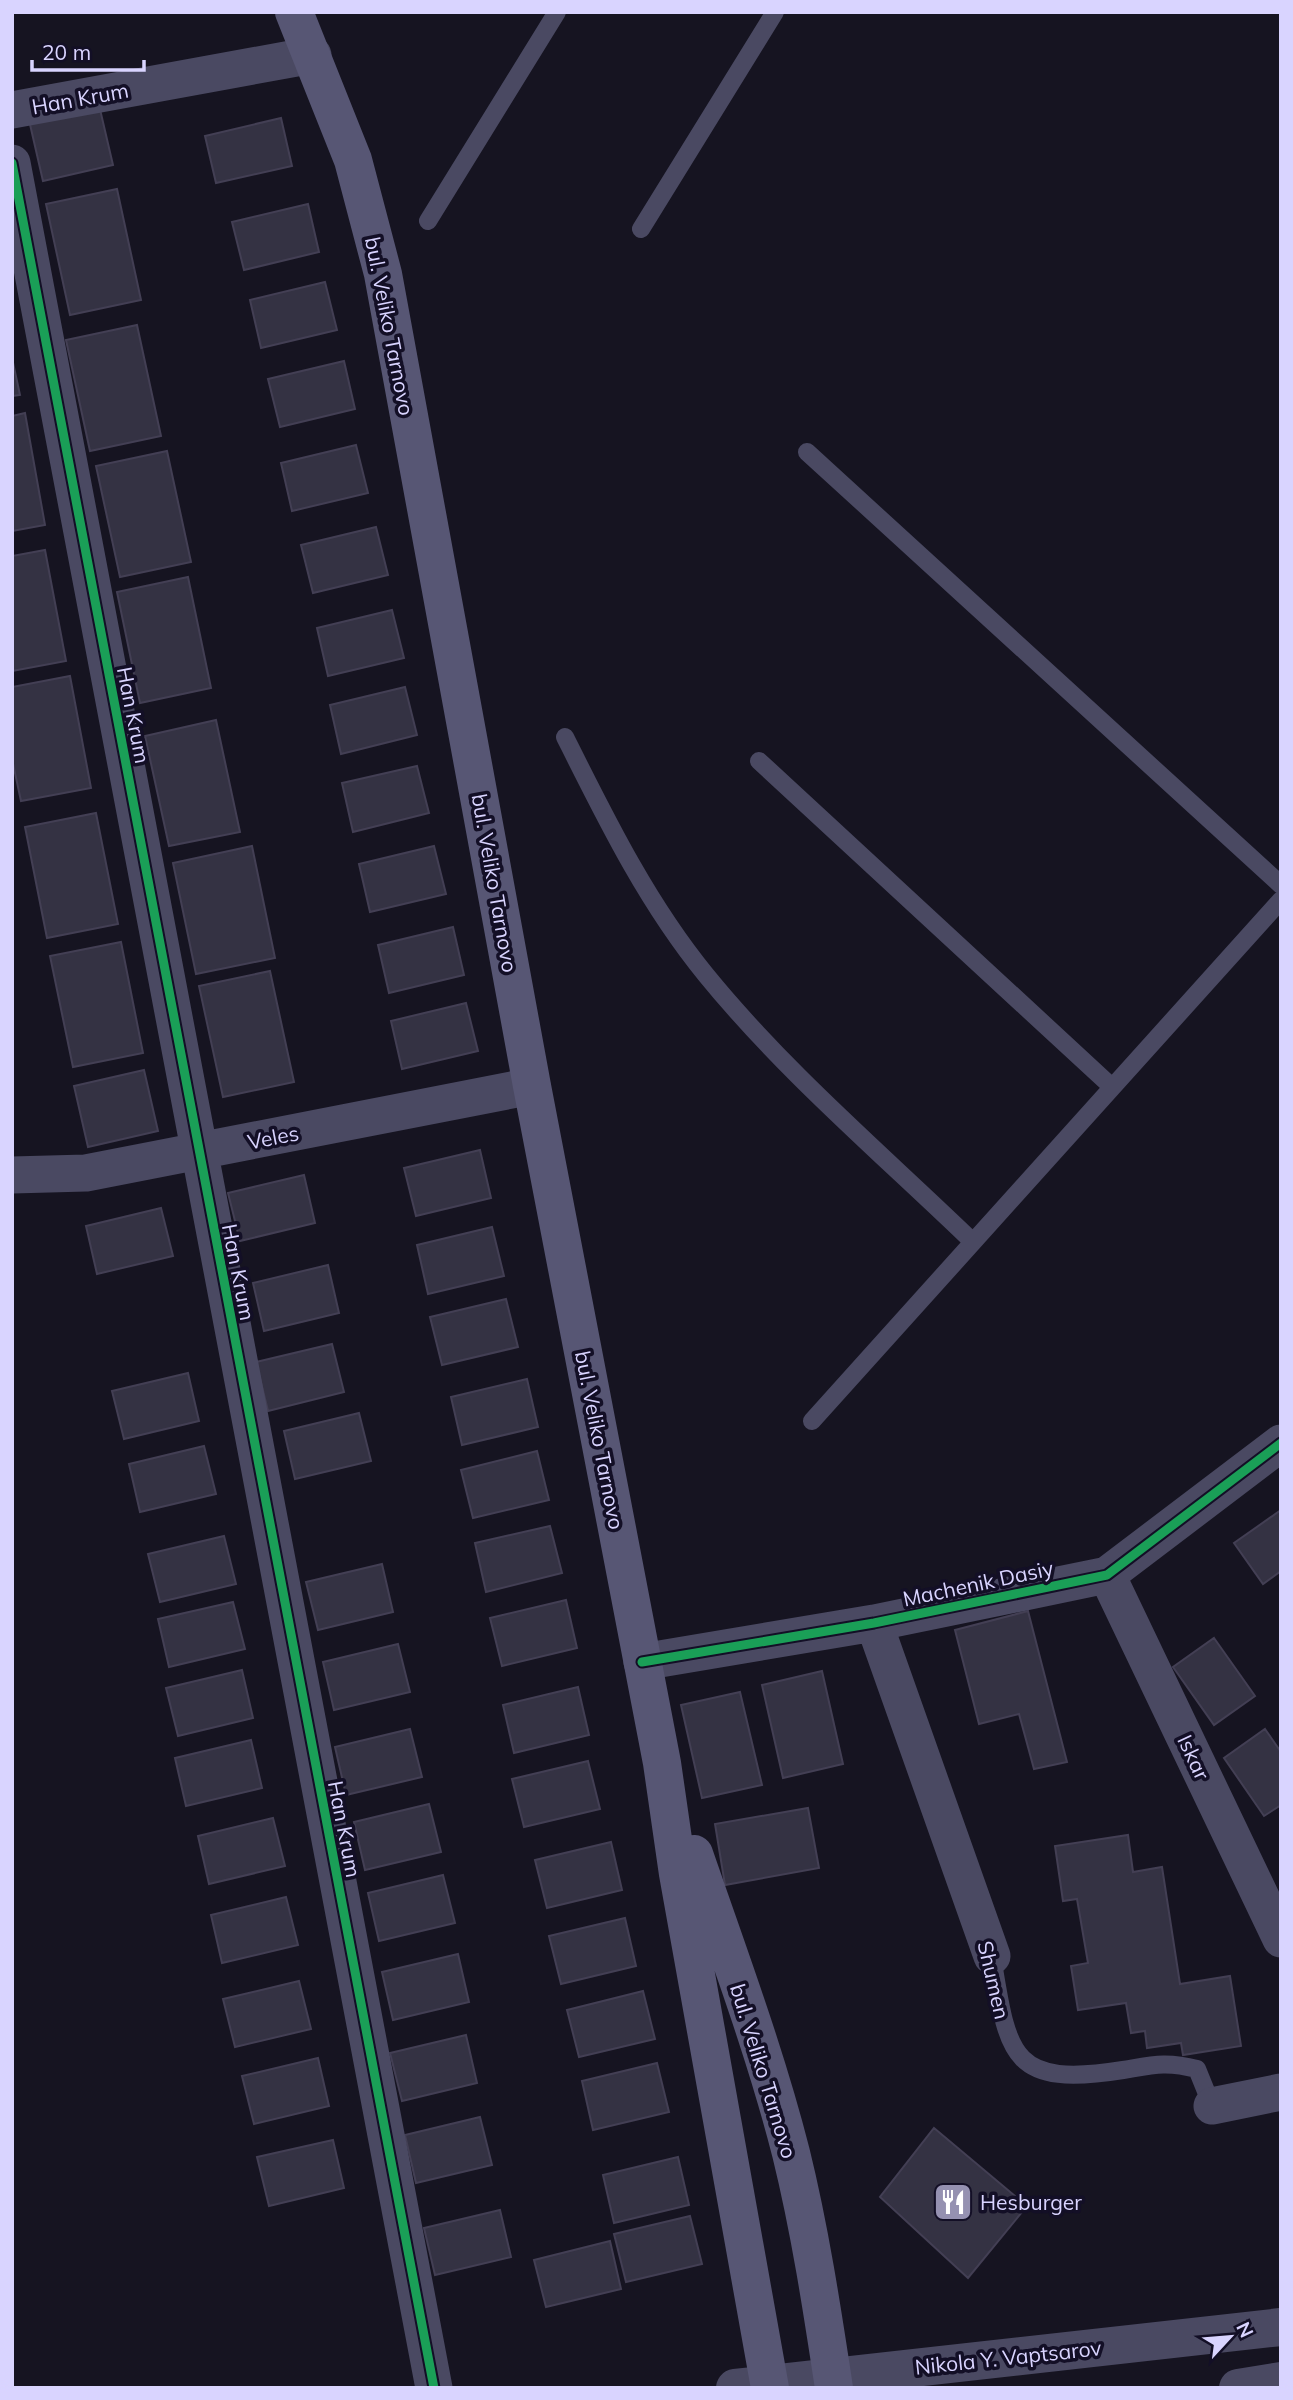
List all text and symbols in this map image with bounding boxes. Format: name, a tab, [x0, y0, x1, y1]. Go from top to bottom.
scale bar	[32, 28, 144, 72]
text: 20 m	[42, 39, 91, 65]
street label: Han Krum	[30, 77, 130, 119]
street label: bul. Veliko Tarnovo	[360, 235, 420, 417]
street label: Han Krum	[112, 664, 156, 766]
street label: bul. Veliko Tarnovo	[466, 791, 524, 975]
street label: Veles	[245, 1119, 301, 1155]
street label: Han Krum	[217, 1221, 261, 1323]
street label: bul. Veliko Tarnovo	[570, 1349, 630, 1531]
street label: Machenik Dasiy	[900, 1554, 1056, 1612]
street label: Iskar	[1172, 1730, 1216, 1784]
street label: Han Krum	[323, 1778, 367, 1880]
street label: Shumen	[972, 1938, 1016, 2022]
street label: bul. Veliko Tarnovo	[725, 1981, 803, 2161]
restaurant icon: Hesburger	[932, 2181, 974, 2223]
place label: Hesburger	[980, 2189, 1082, 2215]
north arrow	[1195, 2302, 1265, 2372]
text: N	[1231, 2318, 1259, 2341]
street label: Nikola Y. Vaptsarov	[913, 2334, 1103, 2380]

